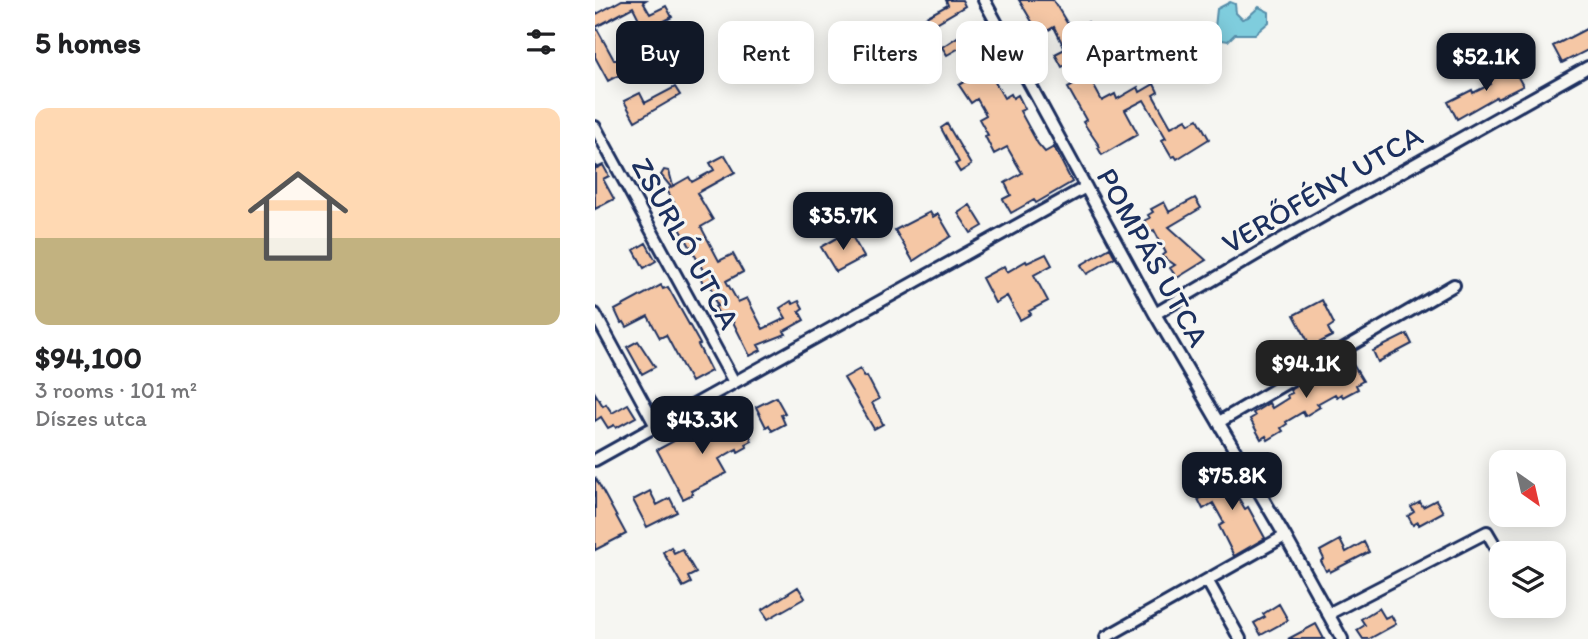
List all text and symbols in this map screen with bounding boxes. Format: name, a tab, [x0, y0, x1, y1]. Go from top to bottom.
chip: Buy	[616, 21, 704, 84]
chip: Rent	[718, 21, 814, 84]
chip: Filters	[828, 21, 942, 84]
chip: New	[956, 21, 1048, 84]
chip: Apartment	[1062, 21, 1222, 84]
icon: filters	[522, 23, 560, 61]
text: 5 homes	[35, 24, 141, 61]
pin: $52.1K	[1429, 34, 1543, 93]
text: $52.1K	[1453, 42, 1519, 70]
street label: VERŐFÉNY UTCA	[1215, 117, 1429, 261]
street label: ZSURLÓ UTCA	[624, 151, 748, 335]
icon: home	[235, 153, 361, 279]
street label: POMPÁS UTCA	[1089, 161, 1217, 353]
pin: $35.7K	[786, 192, 900, 252]
text: $35.7K	[809, 201, 877, 229]
text: $94,100	[35, 339, 142, 376]
pin: $94.1K	[1249, 340, 1363, 400]
text: $94.1K	[1272, 349, 1340, 377]
text: 3 rooms · 101 m²	[35, 376, 197, 404]
pin: $43.3K	[645, 396, 759, 456]
text: Díszes utca	[35, 404, 147, 432]
text: $43.3K	[667, 405, 737, 433]
north arrow	[1489, 450, 1566, 527]
map controls	[1489, 450, 1566, 618]
pin: $75.8K	[1175, 452, 1289, 512]
text: $75.8K	[1198, 461, 1266, 489]
button: layers	[1489, 541, 1566, 618]

